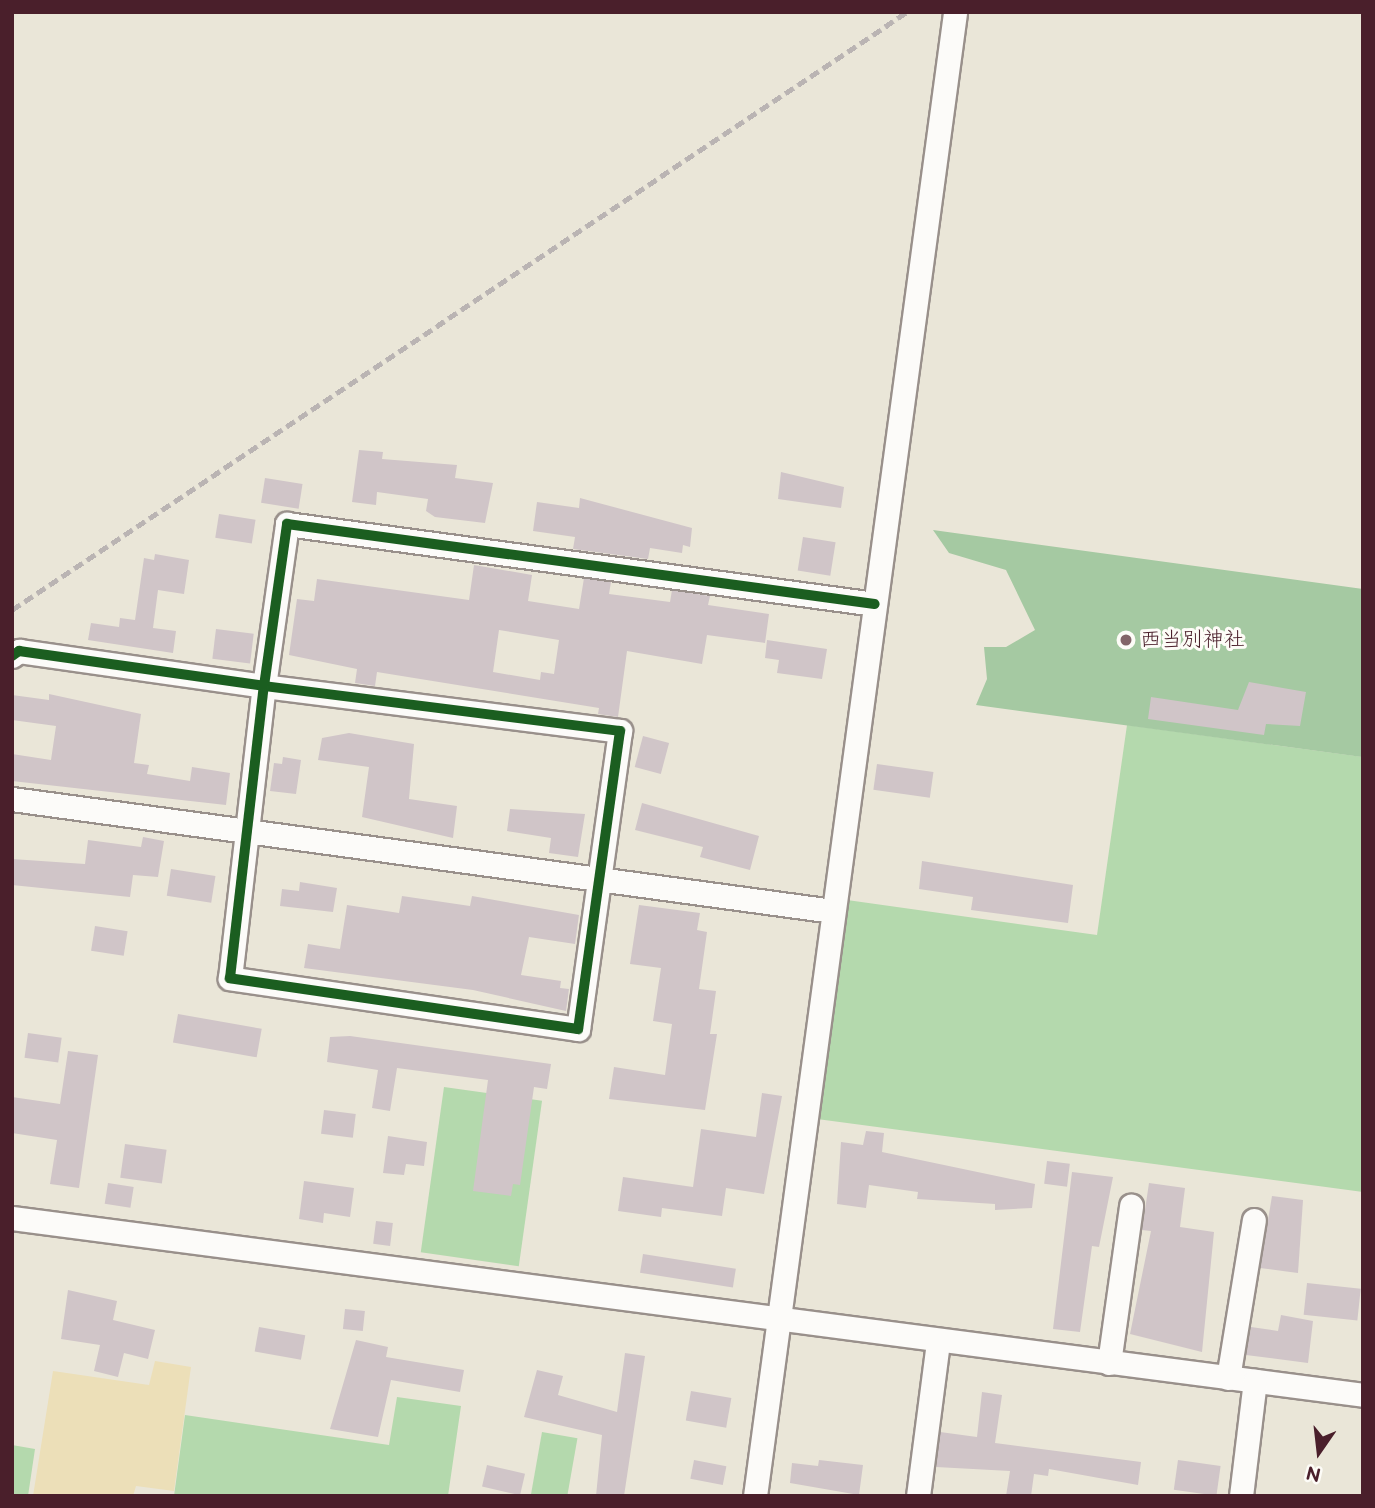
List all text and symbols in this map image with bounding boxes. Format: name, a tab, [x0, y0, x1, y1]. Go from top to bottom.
place label: 西当別神社	[1140, 627, 1245, 653]
marker: 西当別神社	[1118, 632, 1134, 648]
north arrow	[1284, 1417, 1354, 1487]
text: N	[1304, 1460, 1324, 1486]

